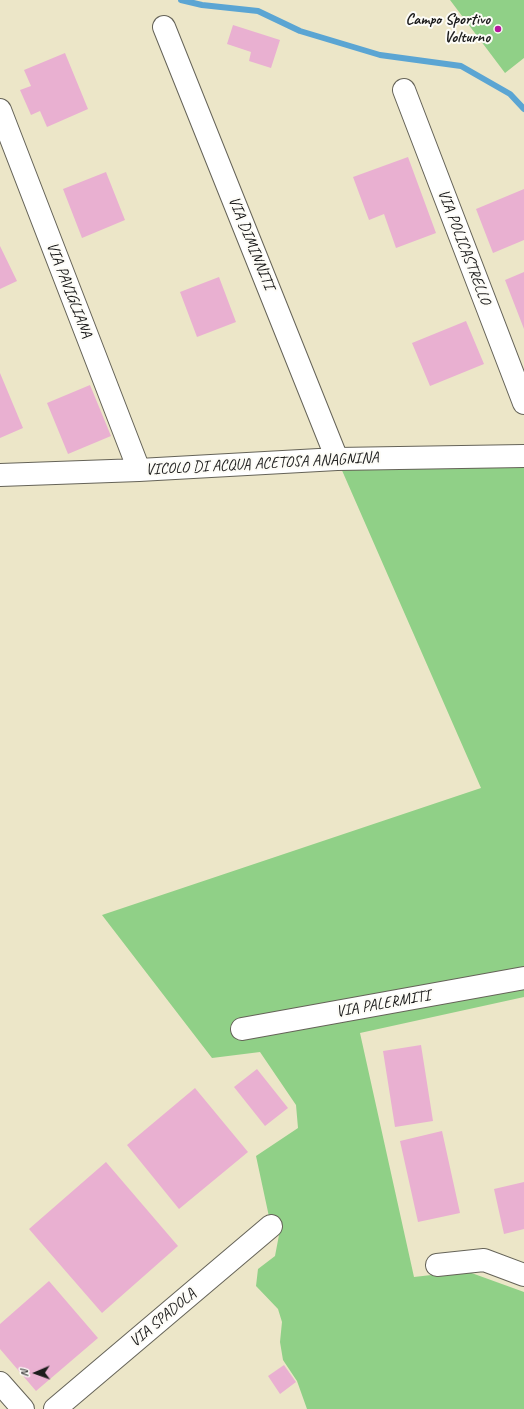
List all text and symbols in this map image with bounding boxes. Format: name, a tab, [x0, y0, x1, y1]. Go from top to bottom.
place label: Campo Sportivo Volturno	[405, 10, 490, 48]
marker: Campo Sportivo Volturno	[493, 24, 503, 34]
street label: VIA POLICASTRELLO	[433, 187, 495, 307]
street label: VIA DIMINNITI	[224, 194, 278, 292]
street label: VIA PAVIGLIANA	[42, 239, 96, 341]
street label: VICOLO DI ACQUA ACETOSA ANAGNINA	[145, 448, 379, 480]
street label: VIA PALERMITI	[335, 986, 431, 1022]
street label: VIA SPADOLA	[126, 1285, 200, 1351]
north arrow	[16, 1353, 56, 1393]
text: N	[17, 1370, 31, 1377]

